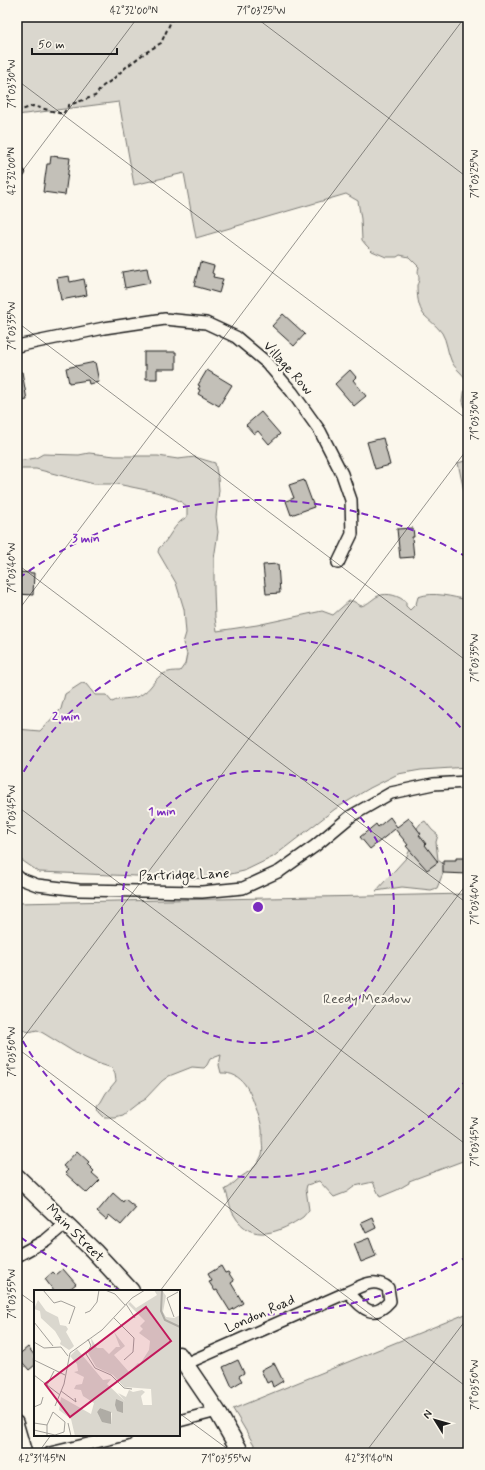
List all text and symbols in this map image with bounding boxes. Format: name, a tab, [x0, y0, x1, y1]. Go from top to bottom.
text: 42°32'00"N	[110, 4, 158, 18]
text: 71°03'25"W	[237, 4, 285, 18]
scale bar	[32, 30, 117, 56]
text: 50 m	[38, 37, 65, 53]
text: 71°03'30"W	[5, 60, 19, 108]
text: 42°32'00"N	[5, 147, 19, 195]
text: 71°03'25"W	[468, 150, 482, 198]
text: 71°03'35"W	[5, 302, 19, 350]
street label: Village Row	[259, 337, 317, 399]
text: 71°03'30"W	[468, 392, 482, 440]
text: 3 min	[72, 531, 100, 547]
text: 71°03'40"W	[5, 543, 19, 593]
text: 71°03'35"W	[468, 634, 482, 682]
text: 2 min	[52, 709, 80, 725]
text: 71°03'45"W	[5, 785, 19, 835]
text: 1 min	[148, 804, 176, 820]
street label: Partridge Lane	[138, 864, 230, 887]
text: 71°03'40"W	[468, 875, 482, 925]
centre of rings	[251, 900, 265, 914]
park label: Reedy Meadow	[323, 990, 411, 1008]
text: 71°03'50"W	[5, 1027, 19, 1077]
text: 71°03'45"W	[468, 1117, 482, 1167]
street label: Main Street	[42, 1200, 108, 1266]
text: 71°03'55"W	[5, 1269, 19, 1319]
inset map	[34, 1290, 180, 1436]
street label: London Road	[222, 1291, 298, 1337]
text: 71°03'50"W	[468, 1360, 482, 1410]
north arrow	[415, 1400, 455, 1440]
text: N	[420, 1407, 436, 1422]
text: 42°31'45"N	[19, 1452, 66, 1466]
text: 71°03'55"W	[201, 1452, 251, 1466]
text: 42°31'40"N	[345, 1452, 393, 1466]

